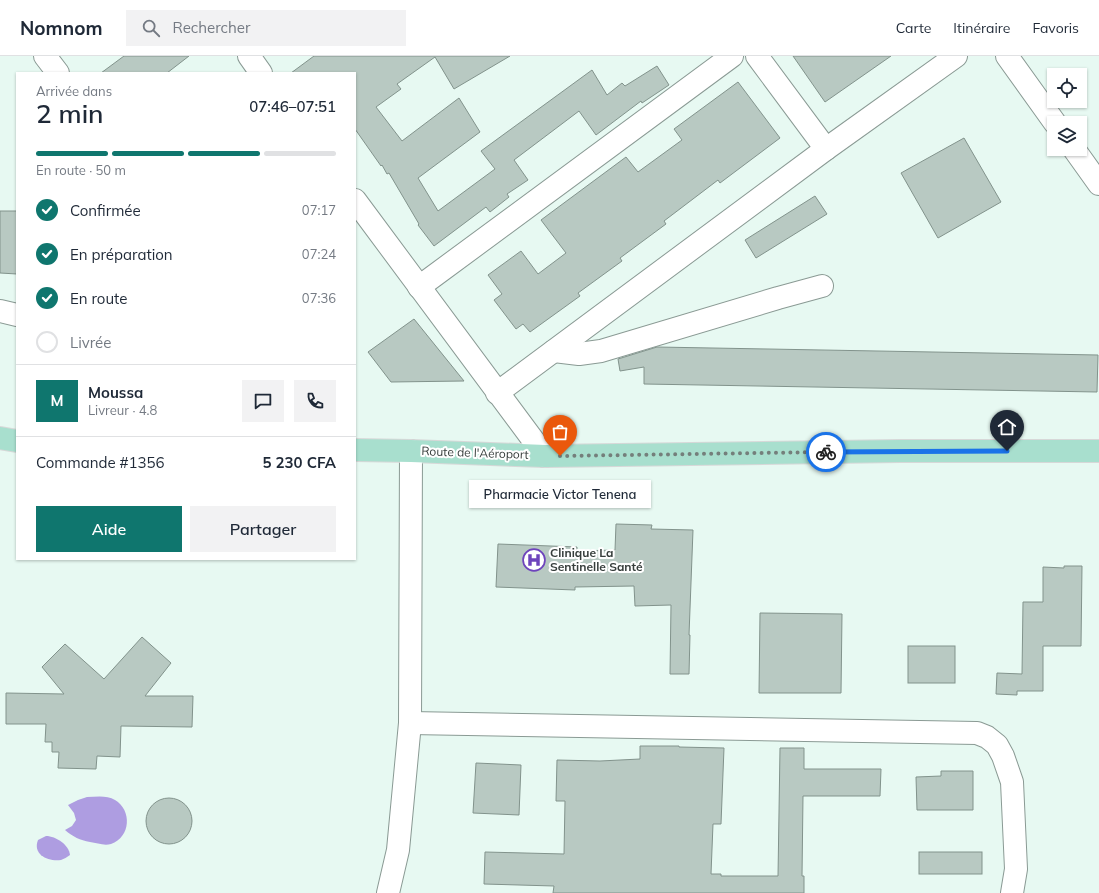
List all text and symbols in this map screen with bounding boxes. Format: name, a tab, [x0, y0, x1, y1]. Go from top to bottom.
search box	[126, 10, 406, 46]
text: Nomnom	[20, 16, 102, 40]
icon: search	[140, 17, 162, 39]
text: Rechercher	[172, 18, 250, 37]
text: Carte	[896, 19, 931, 37]
text: Itinéraire	[953, 19, 1010, 37]
text: Favoris	[1032, 19, 1079, 37]
map controls	[1047, 68, 1087, 156]
button: locate	[1047, 68, 1087, 108]
text: Arrivée dans	[36, 83, 112, 99]
text: 2 min	[36, 97, 104, 130]
text: 07:46–07:51	[249, 97, 336, 116]
button: layers	[1047, 116, 1087, 156]
text: En route · 50 m	[36, 162, 126, 178]
icon: check	[36, 199, 58, 221]
text: Confirmée	[70, 201, 141, 220]
text: 07:17	[302, 202, 336, 218]
icon: check	[36, 243, 58, 265]
text: En préparation	[70, 245, 173, 264]
text: 07:24	[302, 246, 336, 262]
icon: check	[36, 287, 58, 309]
text: En route	[70, 289, 127, 308]
text: 07:36	[302, 290, 336, 306]
text: Livrée	[70, 333, 111, 352]
button: chat	[242, 380, 284, 422]
button: phone	[294, 380, 336, 422]
text: Moussa	[88, 383, 143, 402]
text: M	[50, 391, 64, 410]
text: Livreur · 4.8	[88, 402, 157, 418]
pin	[990, 410, 1024, 451]
pin	[543, 415, 577, 456]
icon: home	[996, 416, 1018, 438]
icon: bag	[549, 421, 571, 443]
courier	[806, 432, 846, 472]
icon: bike	[815, 441, 837, 463]
street label: Route de l'Aéroport	[421, 443, 529, 462]
text: Commande #1356	[36, 453, 165, 472]
text: 5 230 CFA	[262, 453, 336, 472]
callout: Pharmacie Victor Tenena	[469, 480, 651, 508]
text: Pharmacie Victor Tenena	[484, 486, 636, 502]
button: Aide	[36, 506, 182, 552]
button: Partager	[190, 506, 336, 552]
place label: Clinique La Sentinelle Santé	[550, 545, 643, 574]
hospital icon: Clinique La Sentinelle Santé	[521, 547, 547, 573]

